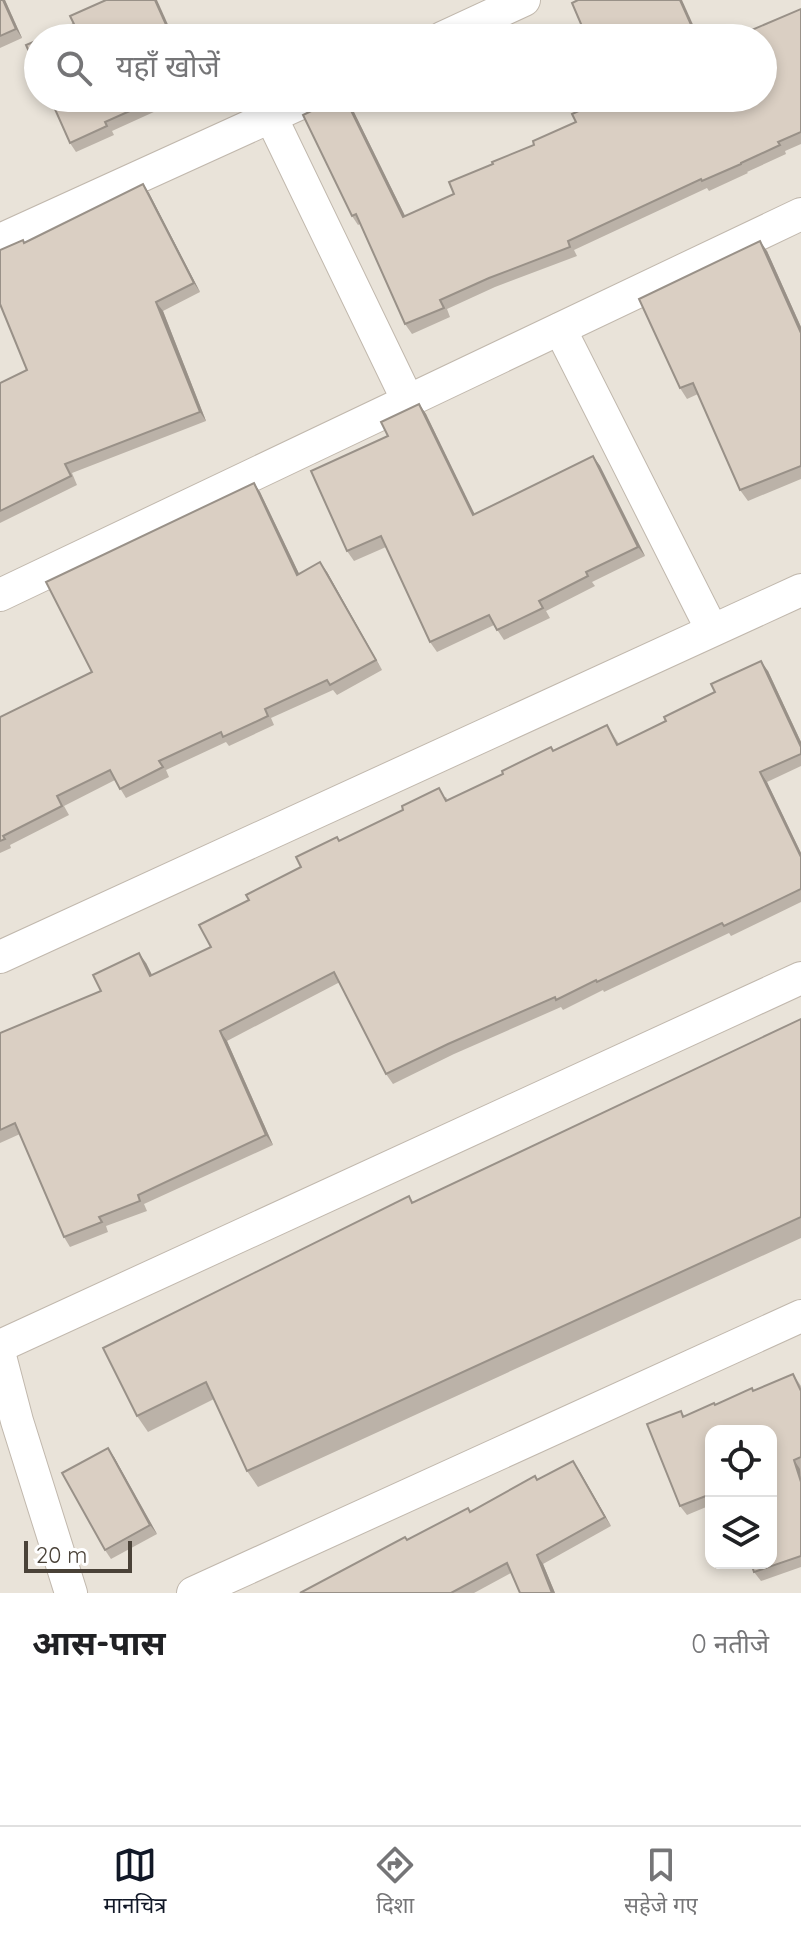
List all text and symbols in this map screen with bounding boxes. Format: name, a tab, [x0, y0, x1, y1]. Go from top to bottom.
search box	[24, 24, 777, 112]
icon: search	[52, 46, 96, 90]
text: यहाँ खोजें	[116, 47, 220, 85]
map controls	[705, 1425, 777, 1569]
button: locate	[705, 1425, 777, 1497]
button: layers	[705, 1497, 777, 1569]
scale bar	[24, 1537, 132, 1573]
text: 20 m	[36, 1541, 87, 1569]
text: आस-पास	[32, 1621, 166, 1664]
text: 0 नतीजे	[691, 1627, 769, 1660]
tab: मानचित्र	[103, 1843, 166, 1922]
tab: दिशा	[373, 1843, 417, 1922]
tab: सहेजे गए	[624, 1843, 698, 1922]

